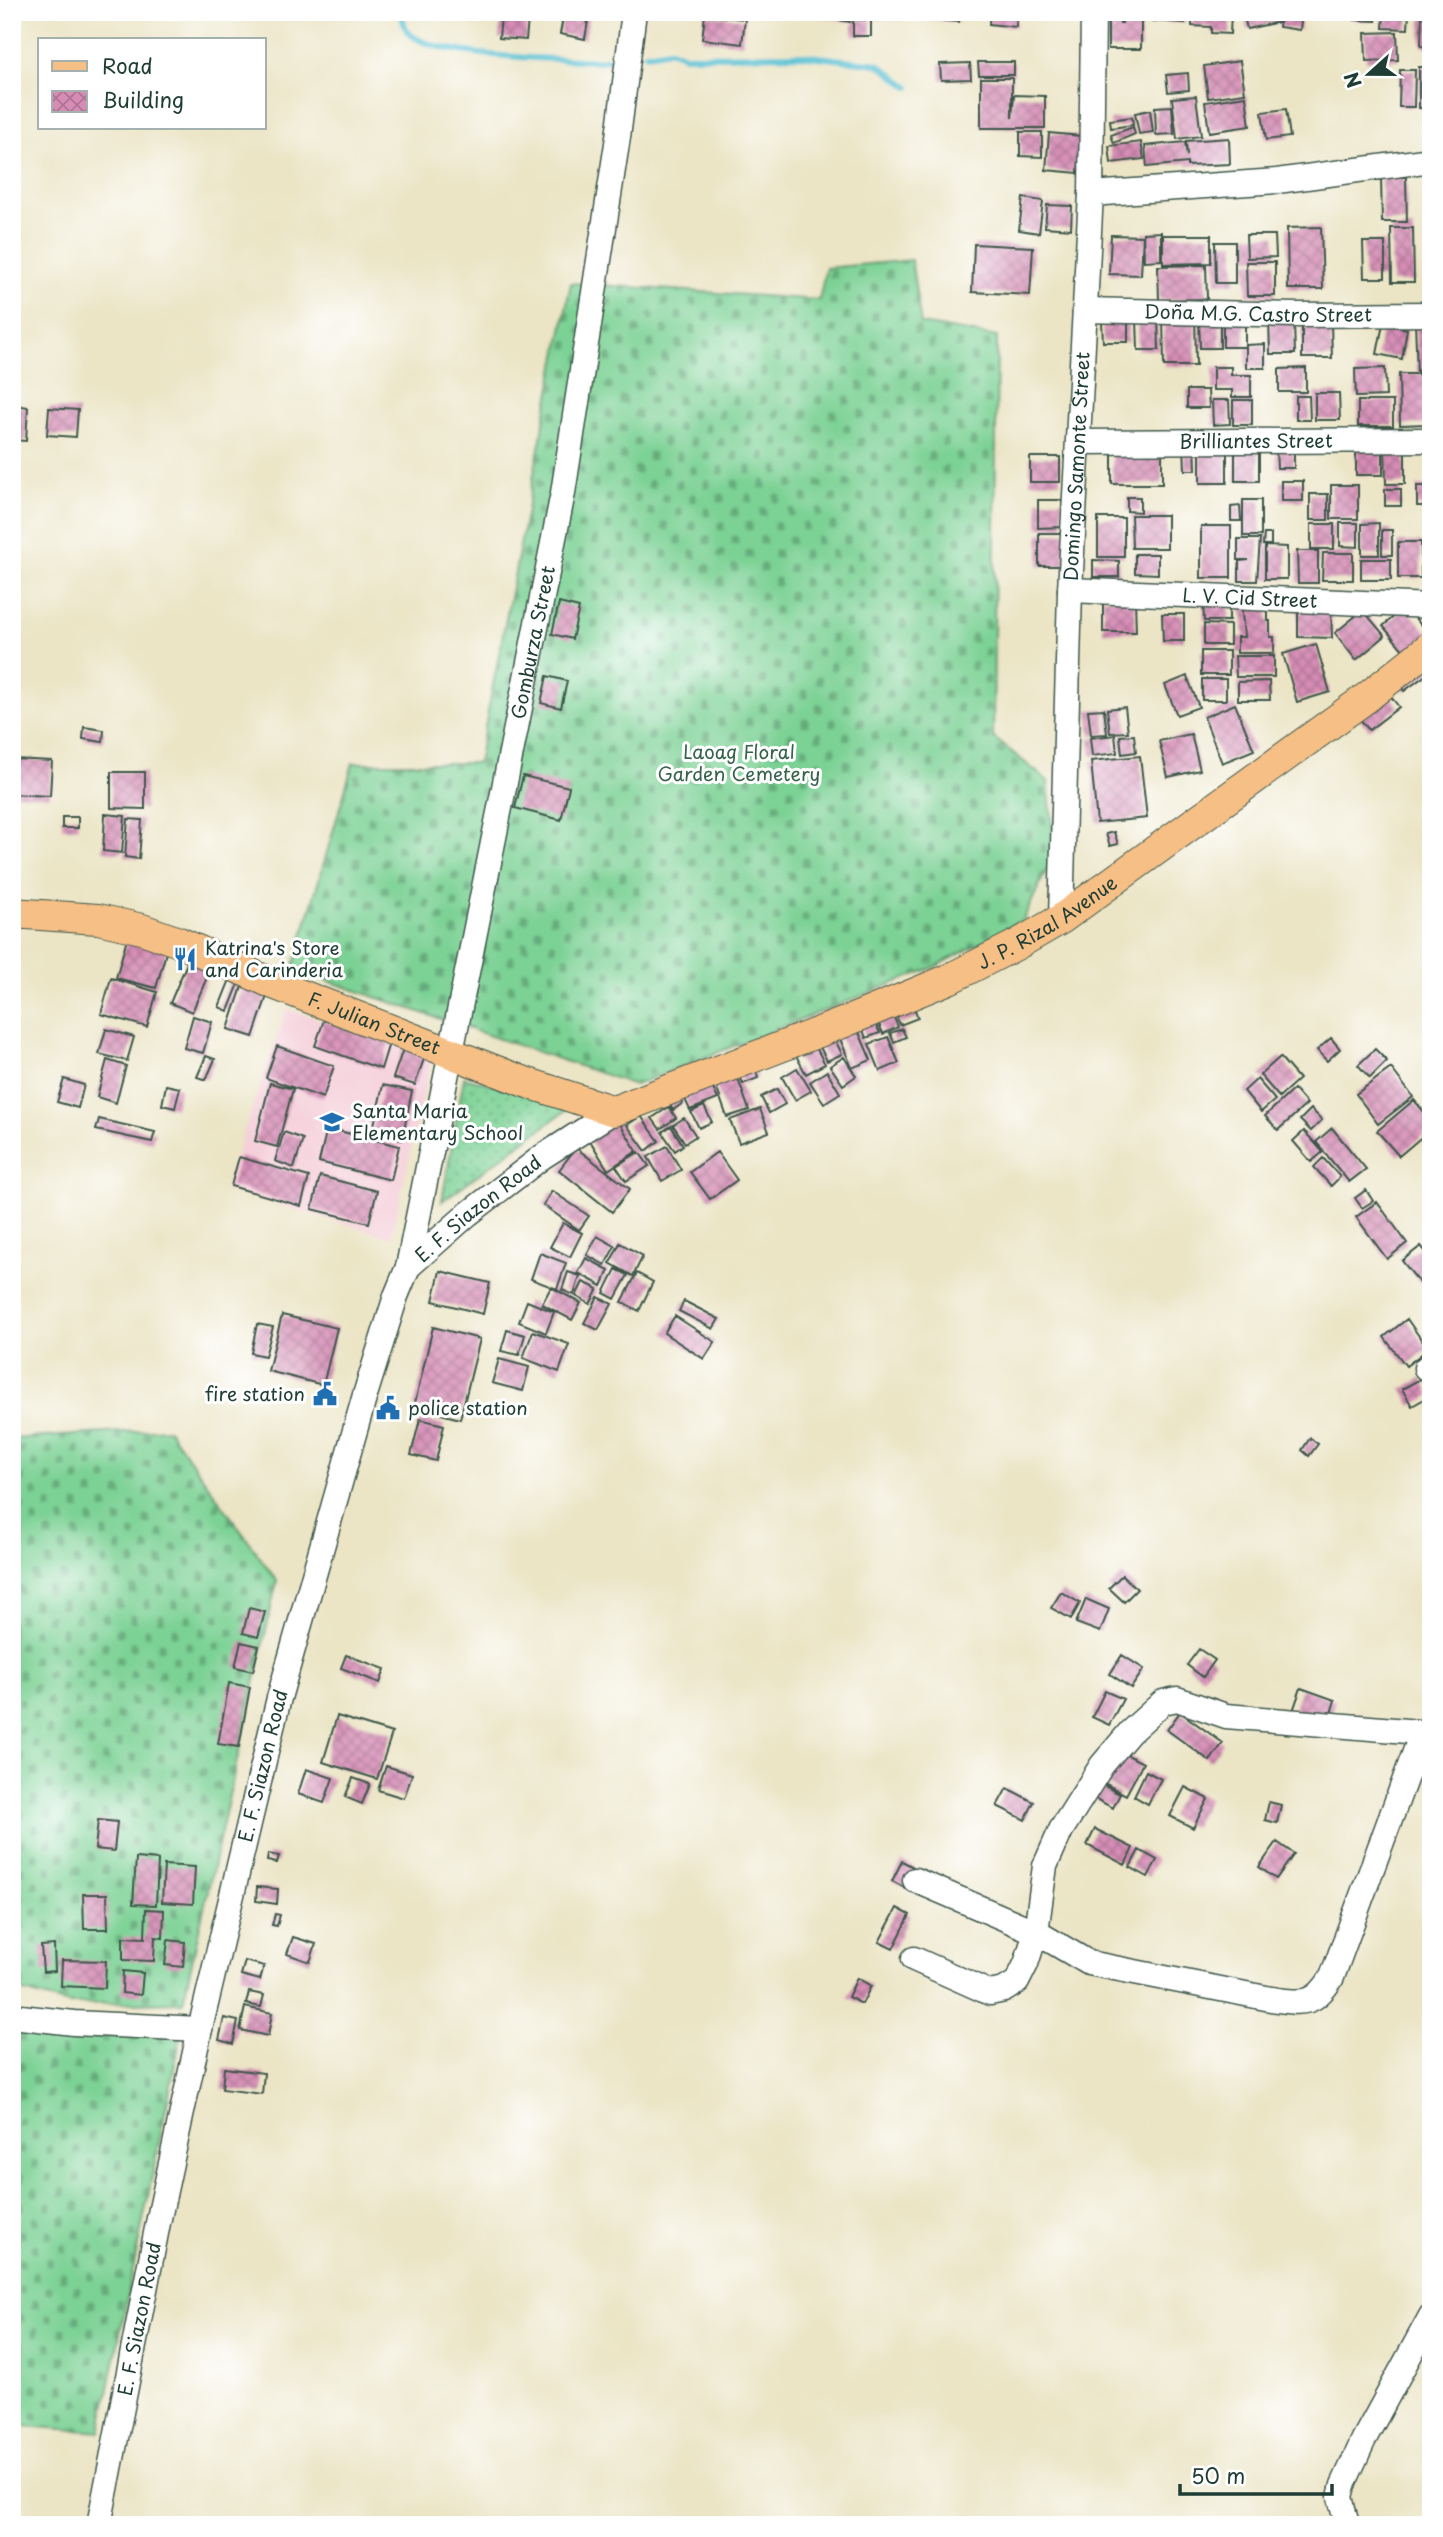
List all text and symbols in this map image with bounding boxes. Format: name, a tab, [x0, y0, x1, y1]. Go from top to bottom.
legend	[38, 38, 266, 130]
north arrow	[1334, 38, 1404, 108]
text: Road	[102, 49, 153, 81]
text: N	[1336, 68, 1368, 92]
text: Building	[102, 83, 184, 115]
street label: Doña M.G. Castro Street	[1144, 296, 1372, 328]
street label: Domingo Samonte Street	[1056, 351, 1096, 581]
street label: Brilliantes Street	[1179, 426, 1333, 454]
street label: Gomburza Street	[503, 563, 561, 721]
street label: L. V. Cid Street	[1182, 580, 1318, 614]
park label: Laoag Floral Garden Cemetery	[658, 737, 820, 787]
street label: J. P. Rizal Avenue	[972, 868, 1122, 975]
place label: Katrina's Store and Carinderia	[205, 933, 344, 983]
restaurant icon: Katrina's Store and Carinderia	[171, 945, 199, 973]
street label: F. Julian Street	[304, 984, 445, 1061]
place label: Santa Maria Elementary School	[352, 1096, 523, 1146]
school or university icon: Santa Maria Elementary School	[318, 1108, 346, 1136]
street label: E. F. Siazon Road	[408, 1148, 547, 1268]
place label: fire station	[205, 1379, 305, 1407]
public building icon: fire station	[311, 1380, 339, 1408]
place label: police station	[408, 1393, 528, 1421]
public building icon: police station	[374, 1394, 402, 1422]
street label: E. F. Siazon Road	[230, 1686, 294, 1845]
street label: E. F. Siazon Road	[110, 2239, 167, 2398]
scale bar	[1180, 2453, 1333, 2497]
text: 50 m	[1191, 2459, 1245, 2491]

